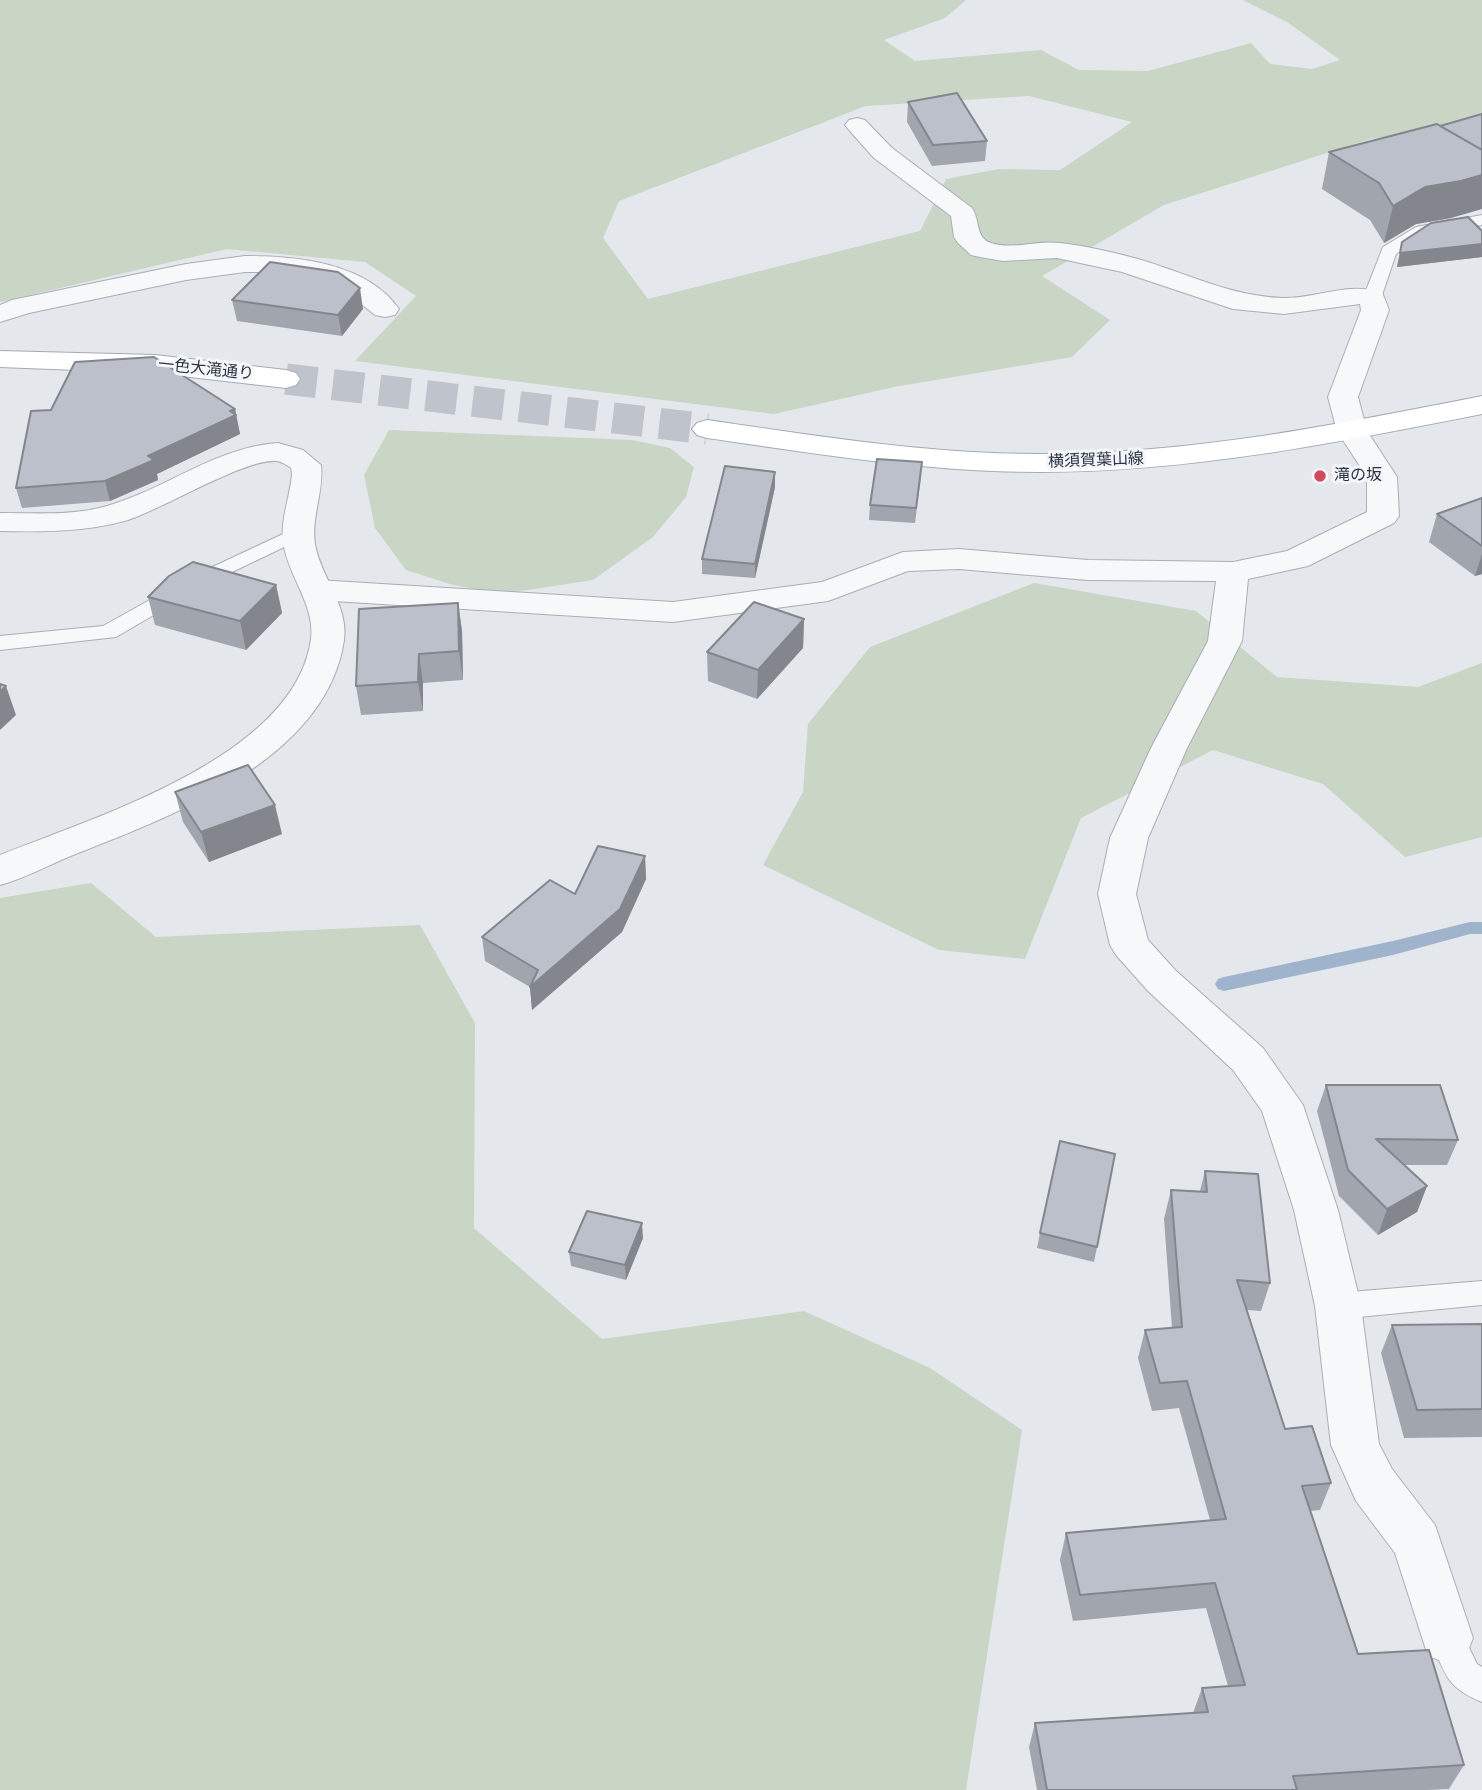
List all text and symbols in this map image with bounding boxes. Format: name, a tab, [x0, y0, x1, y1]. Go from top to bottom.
street label: 一色大滝通り	[157, 355, 255, 385]
street label: 横須賀葉山線	[1048, 450, 1144, 472]
place label: 滝の坂	[1334, 466, 1382, 486]
marker: 滝の坂	[1312, 468, 1328, 484]

